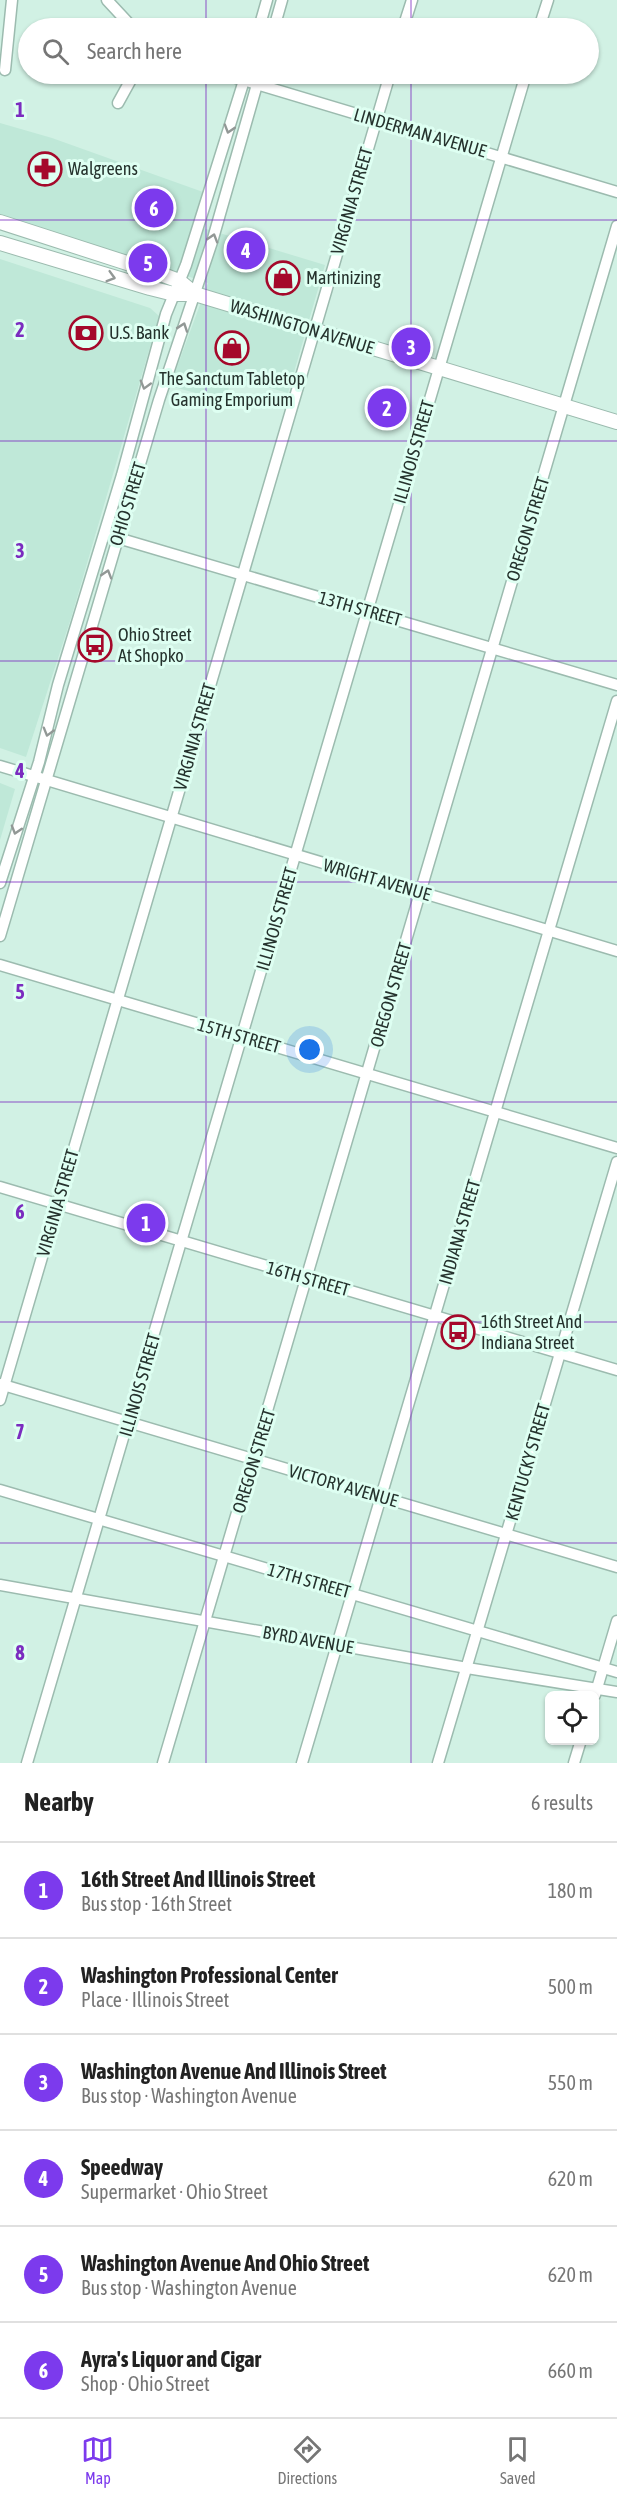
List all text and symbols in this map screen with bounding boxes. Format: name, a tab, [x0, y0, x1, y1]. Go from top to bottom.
search box	[18, 18, 599, 84]
icon: search	[39, 35, 72, 68]
text: Search here	[87, 38, 182, 64]
text: 1	[15, 98, 25, 121]
street label: LINDERMAN AVENUE	[352, 104, 489, 162]
one-way arrow	[224, 124, 236, 134]
street label: VIRGINIA STREET	[326, 145, 377, 257]
pharmacy icon: Walgreens	[27, 151, 63, 187]
place label: Walgreens	[68, 158, 138, 179]
pin: 6	[134, 186, 174, 230]
pin: 4	[226, 228, 266, 272]
one-way arrow	[206, 233, 218, 244]
pin: 5	[128, 240, 168, 286]
shop icon: Martinizing	[265, 260, 301, 296]
place label: Martinizing	[306, 267, 381, 288]
one-way arrow	[106, 270, 116, 282]
street label: WASHINGTON AVENUE	[228, 295, 377, 358]
bank icon: U.S. Bank	[68, 315, 104, 351]
text: 2	[15, 318, 25, 341]
place label: U.S. Bank	[109, 322, 169, 343]
one-way arrow	[176, 322, 188, 332]
pin: 3	[392, 324, 430, 370]
shop icon: The Sanctum Tabletop Gaming Emporium	[214, 330, 250, 366]
place label: The Sanctum Tabletop Gaming Emporium	[159, 368, 305, 410]
one-way arrow	[140, 379, 152, 390]
pin: 2	[368, 386, 406, 430]
street label: ILLINOIS STREET	[389, 398, 438, 506]
street label: OHIO STREET	[105, 459, 150, 548]
street label: OREGON STREET	[502, 474, 553, 584]
text: 3	[15, 539, 25, 562]
one-way arrow	[100, 569, 112, 580]
street label: 13TH STREET	[316, 587, 404, 630]
place label: Ohio Street At Shopko	[118, 624, 192, 666]
bus stop icon: Ohio Street At Shopko	[77, 627, 113, 663]
street label: VIRGINIA STREET	[169, 681, 220, 793]
one-way arrow	[43, 726, 55, 736]
text: 4	[14, 759, 25, 782]
one-way arrow	[11, 824, 23, 835]
street label: WRIGHT AVENUE	[321, 854, 434, 905]
street label: ILLINOIS STREET	[252, 865, 301, 973]
street label: OREGON STREET	[366, 940, 416, 1050]
text: 5	[15, 980, 25, 1003]
street label: 15TH STREET	[195, 1014, 283, 1057]
your location	[295, 1035, 324, 1064]
street label: VIRGINIA STREET	[32, 1147, 83, 1259]
street label: INDIANA STREET	[434, 1177, 485, 1287]
text: 6	[15, 1200, 25, 1223]
pin: 1	[126, 1200, 166, 1246]
street label: 16TH STREET	[264, 1257, 352, 1300]
place label: 16th Street And Indiana Street	[481, 1311, 582, 1353]
bus stop icon: 16th Street And Indiana Street	[440, 1314, 476, 1350]
street label: ILLINOIS STREET	[115, 1331, 164, 1439]
street label: KENTUCKY STREET	[501, 1401, 554, 1523]
street label: OREGON STREET	[228, 1406, 279, 1516]
text: 7	[15, 1420, 25, 1443]
street label: VICTORY AVENUE	[286, 1460, 401, 1511]
street label: 17TH STREET	[265, 1559, 353, 1602]
street label: BYRD AVENUE	[261, 1621, 356, 1658]
text: 8	[15, 1641, 25, 1664]
map controls	[545, 1691, 599, 1745]
button: locate	[545, 1691, 599, 1745]
text: Nearby	[24, 1787, 94, 1817]
text: 6 results	[531, 1791, 593, 1814]
text: 16th Street And Illinois Street	[81, 1866, 315, 1892]
text: 1	[39, 1879, 48, 1902]
text: 180 m	[548, 1879, 593, 1902]
text: Bus stop · 16th Street	[81, 1892, 232, 1915]
text: Washington Professional Center	[81, 1962, 338, 1988]
text: 2	[39, 1975, 48, 1998]
text: 500 m	[548, 1975, 593, 1998]
text: Place · Illinois Street	[81, 1988, 229, 2011]
text: Washington Avenue And Illinois Street	[81, 2058, 387, 2084]
text: 3	[39, 2071, 48, 2094]
text: 550 m	[548, 2071, 593, 2094]
text: Bus stop · Washington Avenue	[81, 2084, 297, 2107]
text: Speedway	[81, 2154, 163, 2180]
text: 4	[39, 2167, 48, 2190]
text: 620 m	[548, 2167, 593, 2190]
text: Supermarket · Ohio Street	[81, 2180, 268, 2203]
text: Washington Avenue And Ohio Street	[81, 2250, 369, 2276]
text: 5	[39, 2263, 48, 2286]
text: 620 m	[548, 2263, 593, 2286]
text: Bus stop · Washington Avenue	[81, 2276, 297, 2299]
text: Ayra's Liquor and Cigar	[81, 2346, 261, 2372]
text: 6	[39, 2359, 48, 2382]
text: 660 m	[548, 2359, 593, 2382]
text: Shop · Ohio Street	[81, 2372, 210, 2395]
tab: Map	[81, 2433, 114, 2487]
tab: Directions	[277, 2433, 337, 2487]
tab: Saved	[500, 2433, 535, 2487]

